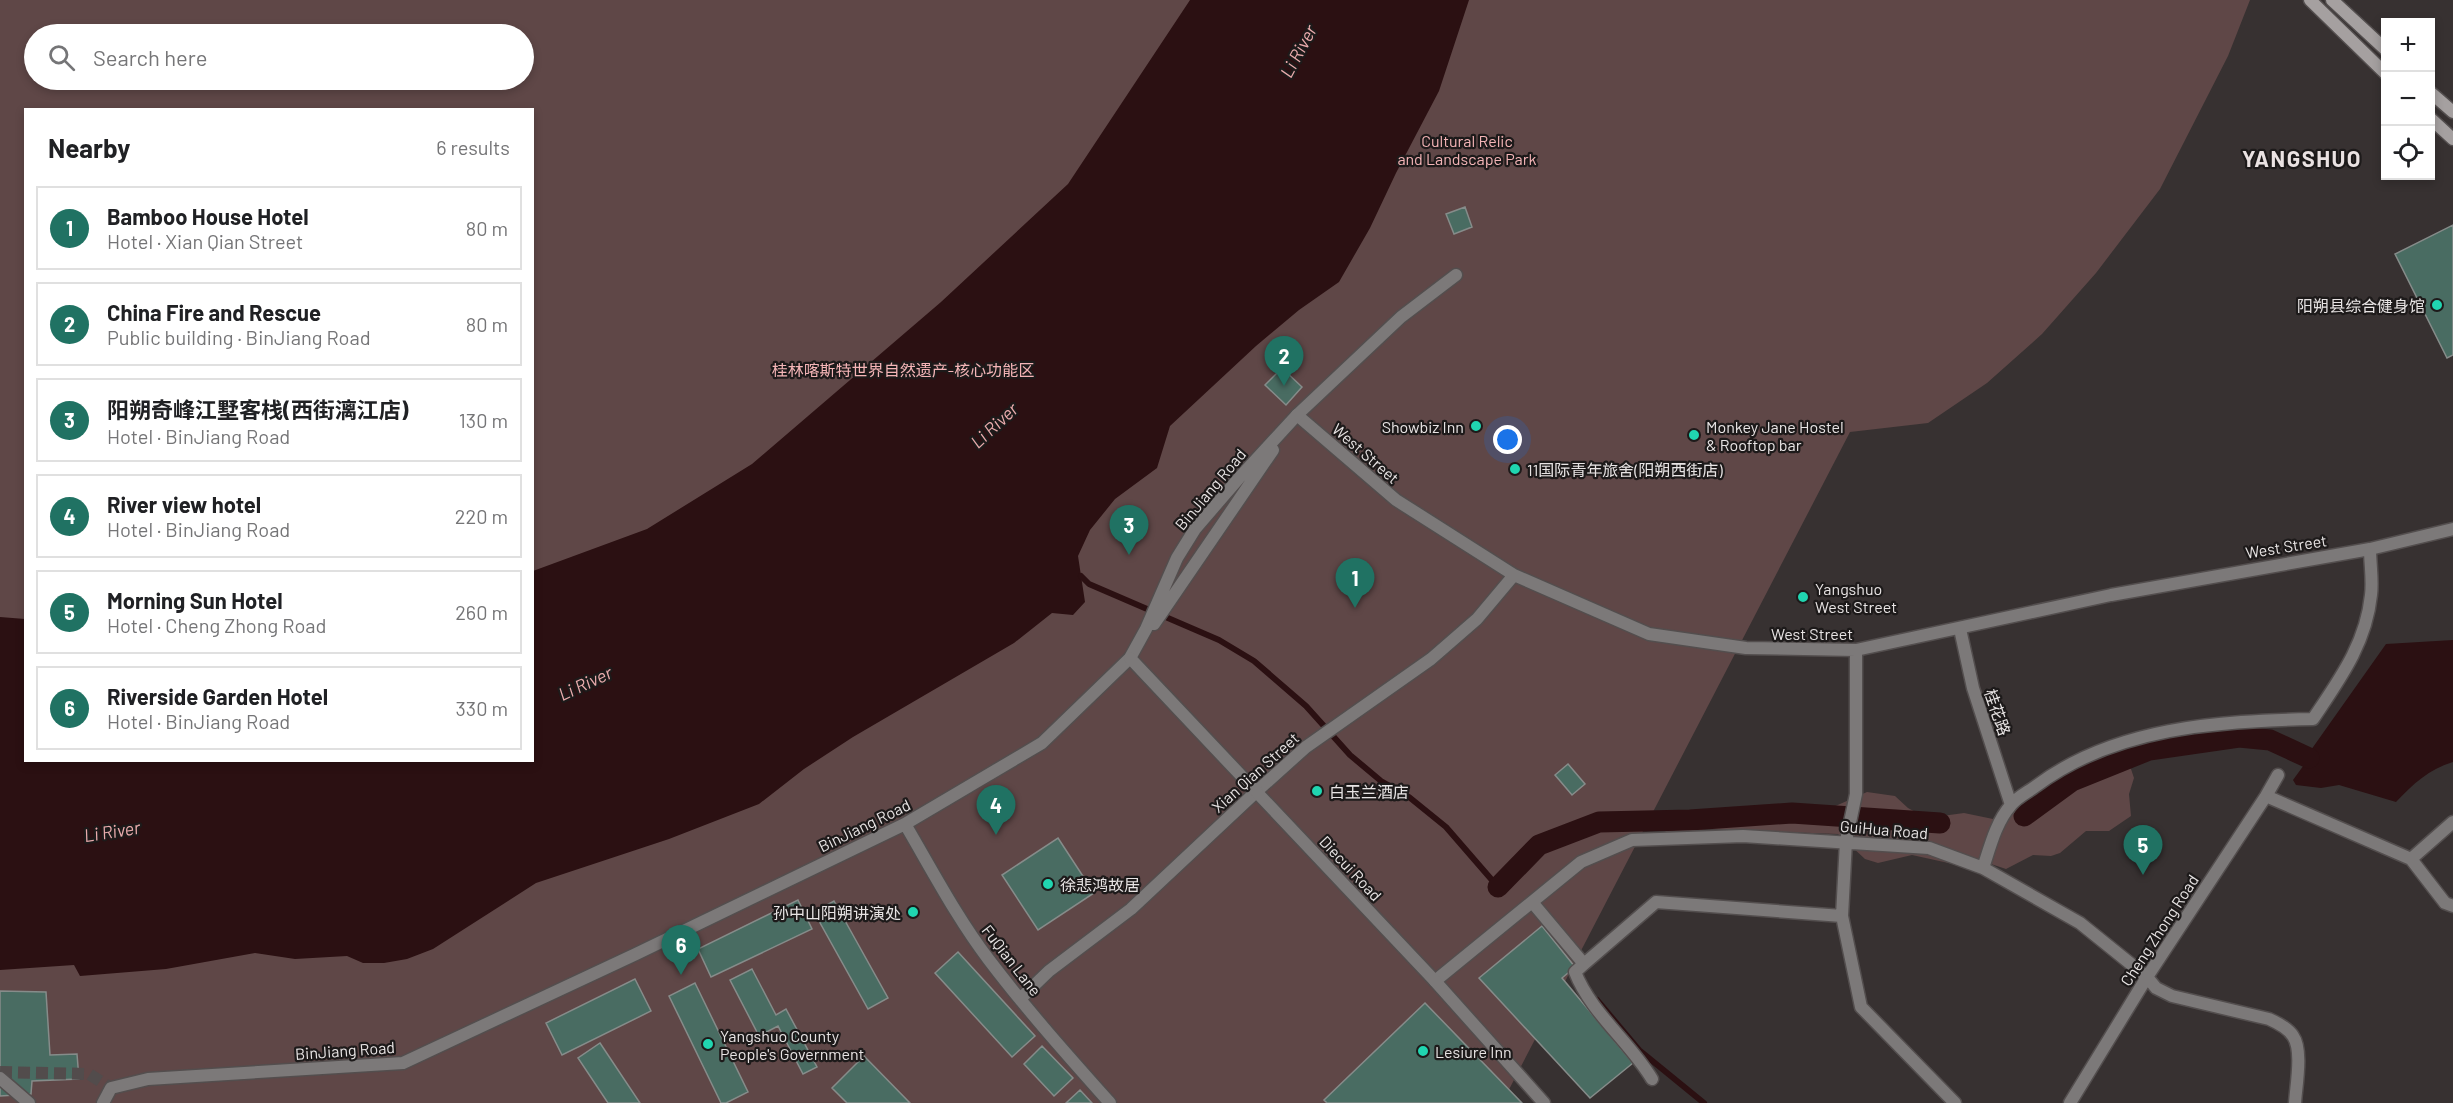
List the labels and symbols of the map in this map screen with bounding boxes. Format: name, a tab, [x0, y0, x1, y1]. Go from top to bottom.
water label: Li River	[1275, 20, 1321, 81]
park label: Cultural Relic and Landscape Park	[1397, 131, 1537, 168]
district label: YANGSHUO	[2242, 145, 2362, 171]
place label: 阳朔县综合健身馆	[2297, 296, 2425, 315]
marker: 阳朔县综合健身馆	[2430, 298, 2444, 312]
pin: 2	[1264, 336, 1304, 386]
park label: 桂林喀斯特世界自然遗产-核心功能区	[772, 360, 1034, 379]
water label: Li River	[966, 397, 1023, 452]
place label: Showbiz Inn	[1382, 417, 1464, 436]
place label: Monkey Jane Hostel & Rooftop bar	[1706, 417, 1844, 454]
street label: West Street	[1329, 419, 1403, 487]
marker: Showbiz Inn	[1469, 419, 1483, 433]
your location	[1493, 425, 1522, 454]
marker: Monkey Jane Hostel & Rooftop bar	[1687, 428, 1701, 442]
street label: BinJiang Road	[1171, 445, 1249, 533]
place label: 11国际青年旅舍(阳朔西街店)	[1527, 460, 1723, 479]
marker: 11国际青年旅舍(阳朔西街店)	[1508, 462, 1522, 476]
pin: 3	[1110, 506, 1148, 555]
street label: West Street	[2244, 530, 2328, 562]
pin: 1	[1336, 558, 1374, 608]
place label: Yangshuo West Street	[1815, 579, 1897, 616]
marker: Yangshuo West Street	[1796, 590, 1810, 604]
street label: West Street	[1771, 624, 1853, 643]
water label: Li River	[555, 661, 616, 705]
street label: 桂花路	[1981, 686, 2015, 738]
street label: Xian Qian Street	[1208, 728, 1302, 816]
place label: 白玉兰酒店	[1329, 782, 1409, 801]
marker: 白玉兰酒店	[1310, 784, 1324, 798]
pin: 4	[976, 786, 1016, 835]
street label: BinJiang Road	[815, 795, 913, 855]
water label: Li River	[82, 816, 142, 846]
street label: GuiHua Road	[1839, 816, 1929, 842]
pin: 5	[2124, 826, 2162, 875]
street label: Diecui Road	[1316, 832, 1386, 904]
street label: Cheng Zhong Road	[2116, 871, 2202, 989]
place label: 徐悲鸿故居	[1060, 875, 1140, 894]
marker: 徐悲鸿故居	[1041, 877, 1055, 891]
place label: 孙中山阳朔讲演处	[773, 903, 901, 922]
marker: 孙中山阳朔讲演处	[906, 905, 920, 919]
street label: FuQian Lane	[978, 921, 1046, 999]
pin: 6	[662, 926, 700, 975]
place label: Yangshuo County People's Government	[720, 1026, 864, 1063]
street label: BinJiang Road	[294, 1037, 396, 1063]
marker: Yangshuo County People's Government	[701, 1037, 715, 1051]
place label: Lesiure Inn	[1435, 1042, 1512, 1061]
marker: Lesiure Inn	[1416, 1044, 1430, 1058]

